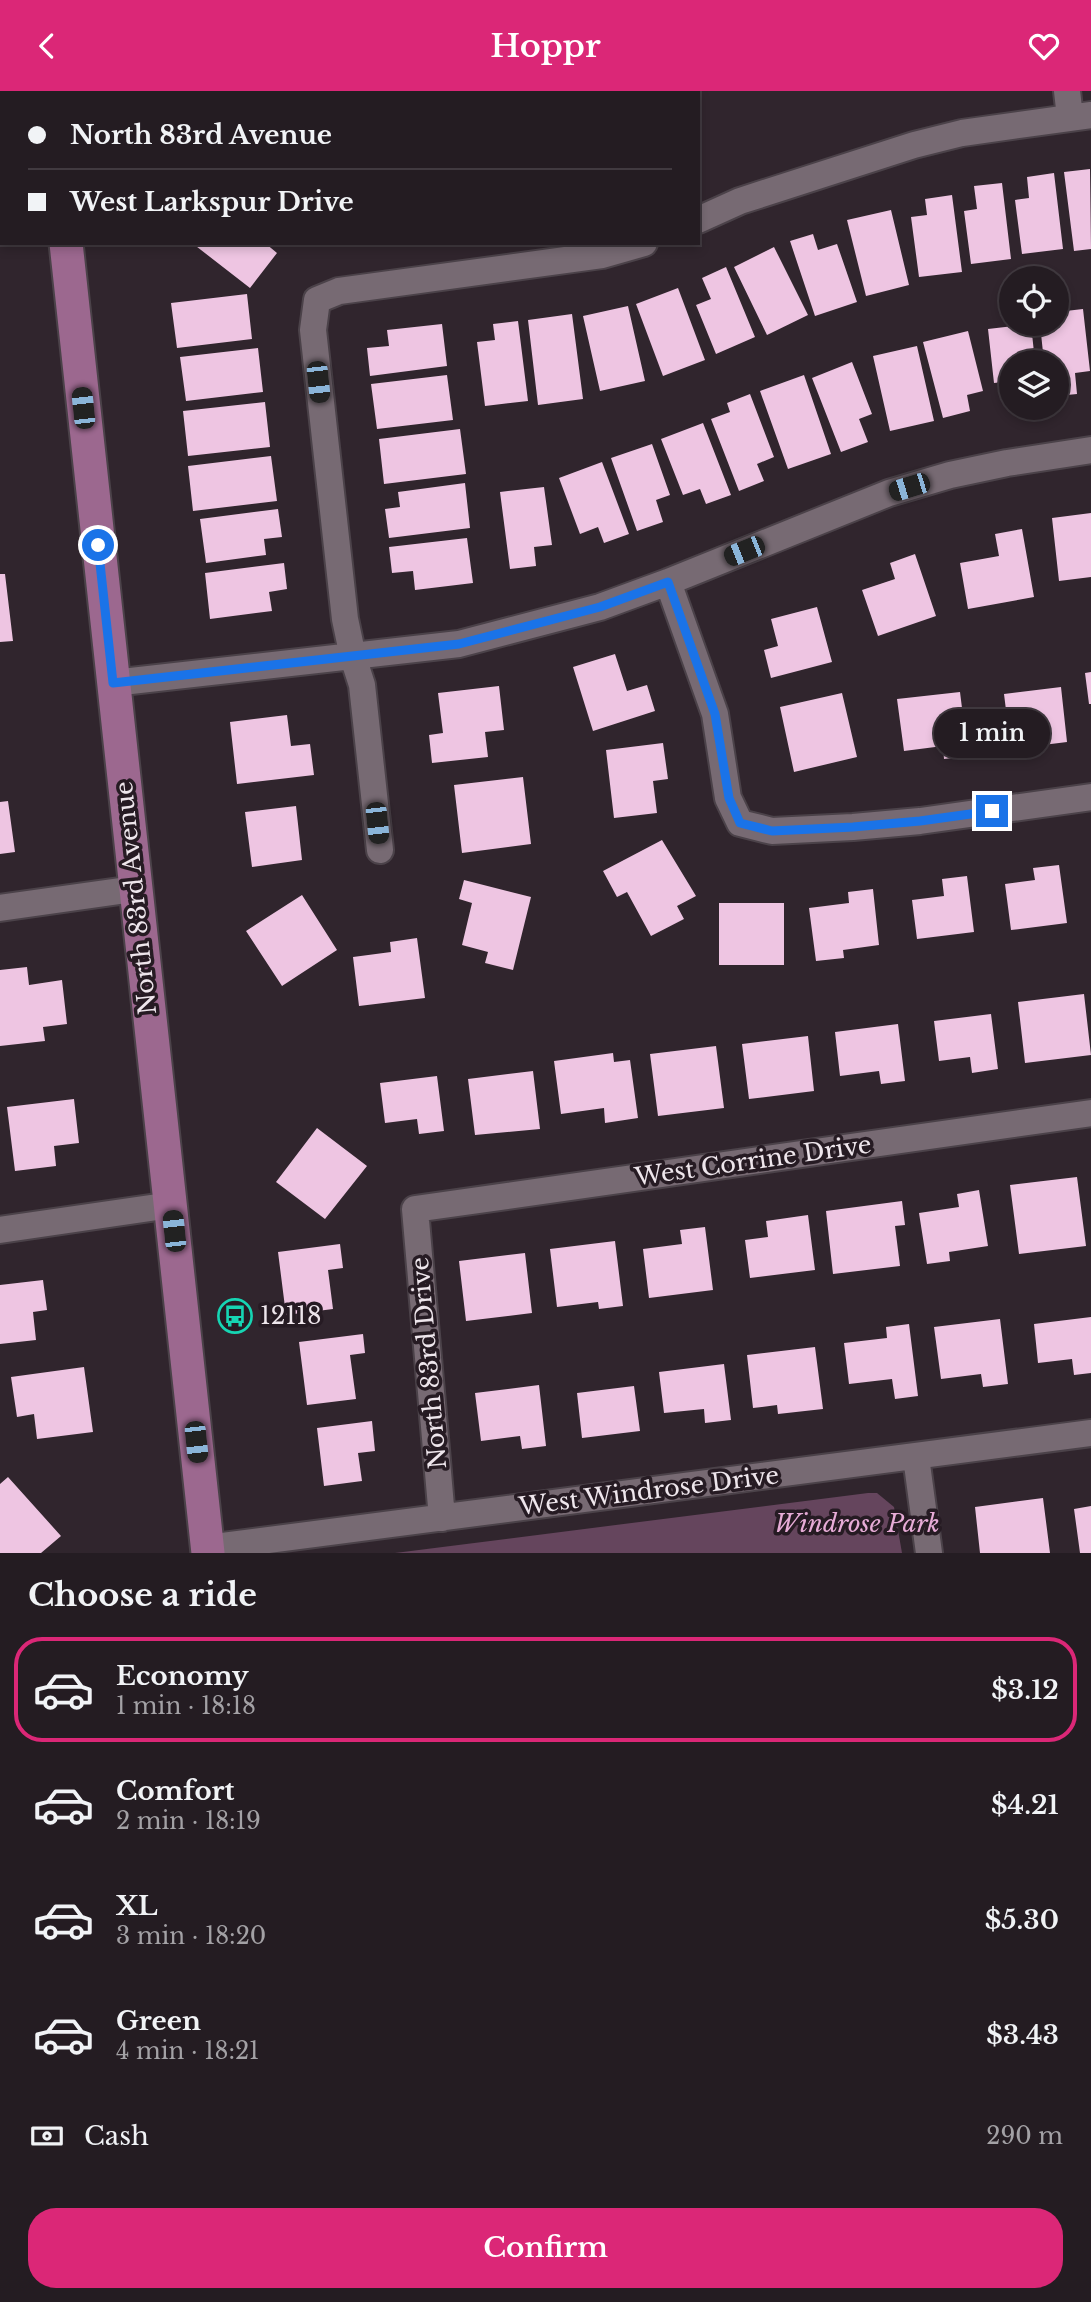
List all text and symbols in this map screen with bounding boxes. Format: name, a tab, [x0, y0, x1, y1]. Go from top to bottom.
text: Hoppr	[490, 26, 601, 66]
icon: back	[28, 27, 66, 65]
icon: heart	[1025, 27, 1063, 65]
text: North 83rd Avenue	[70, 119, 332, 151]
text: West Larkspur Drive	[70, 186, 354, 218]
map controls	[999, 266, 1069, 420]
button: locate	[999, 266, 1069, 336]
button: layers	[999, 350, 1069, 420]
car	[306, 360, 331, 404]
car	[71, 386, 96, 430]
car	[886, 471, 933, 503]
route start	[82, 529, 114, 561]
car	[721, 533, 768, 569]
callout: 1 min	[934, 709, 1050, 759]
text: 1 min	[959, 719, 1025, 747]
street label: North 83rd Avenue	[109, 780, 162, 1016]
route end	[976, 795, 1008, 827]
car	[365, 801, 390, 845]
street label: West Corrine Drive	[632, 1130, 873, 1192]
car	[162, 1209, 187, 1253]
street label: North 83rd Drive	[405, 1256, 452, 1470]
bus stop icon: 12118	[216, 1297, 254, 1335]
place label: 12118	[260, 1301, 321, 1330]
car	[184, 1420, 209, 1464]
street label: West Windrose Drive	[516, 1460, 781, 1521]
park label: Windrose Park	[774, 1509, 940, 1538]
text: Choose a ride	[28, 1575, 257, 1615]
icon: car	[32, 1658, 95, 1721]
text: Economy	[116, 1660, 249, 1692]
text: $3.12	[991, 1674, 1059, 1706]
text: 1 min · 18:18	[116, 1692, 256, 1720]
icon: car	[32, 1773, 95, 1836]
text: Comfort	[116, 1775, 234, 1807]
text: $4.21	[991, 1789, 1059, 1821]
text: 2 min · 18:19	[116, 1807, 261, 1835]
icon: car	[32, 1888, 95, 1951]
text: XL	[116, 1890, 158, 1922]
text: $5.30	[985, 1904, 1059, 1936]
text: 3 min · 18:20	[116, 1922, 266, 1950]
icon: car	[32, 2003, 95, 2066]
text: Green	[116, 2005, 201, 2037]
text: $3.43	[986, 2019, 1059, 2051]
text: 4 min · 18:21	[116, 2037, 259, 2065]
icon: cash	[28, 2117, 66, 2155]
text: Cash	[84, 2120, 149, 2152]
text: 290 m	[986, 2122, 1063, 2150]
button: Confirm	[28, 2208, 1063, 2288]

